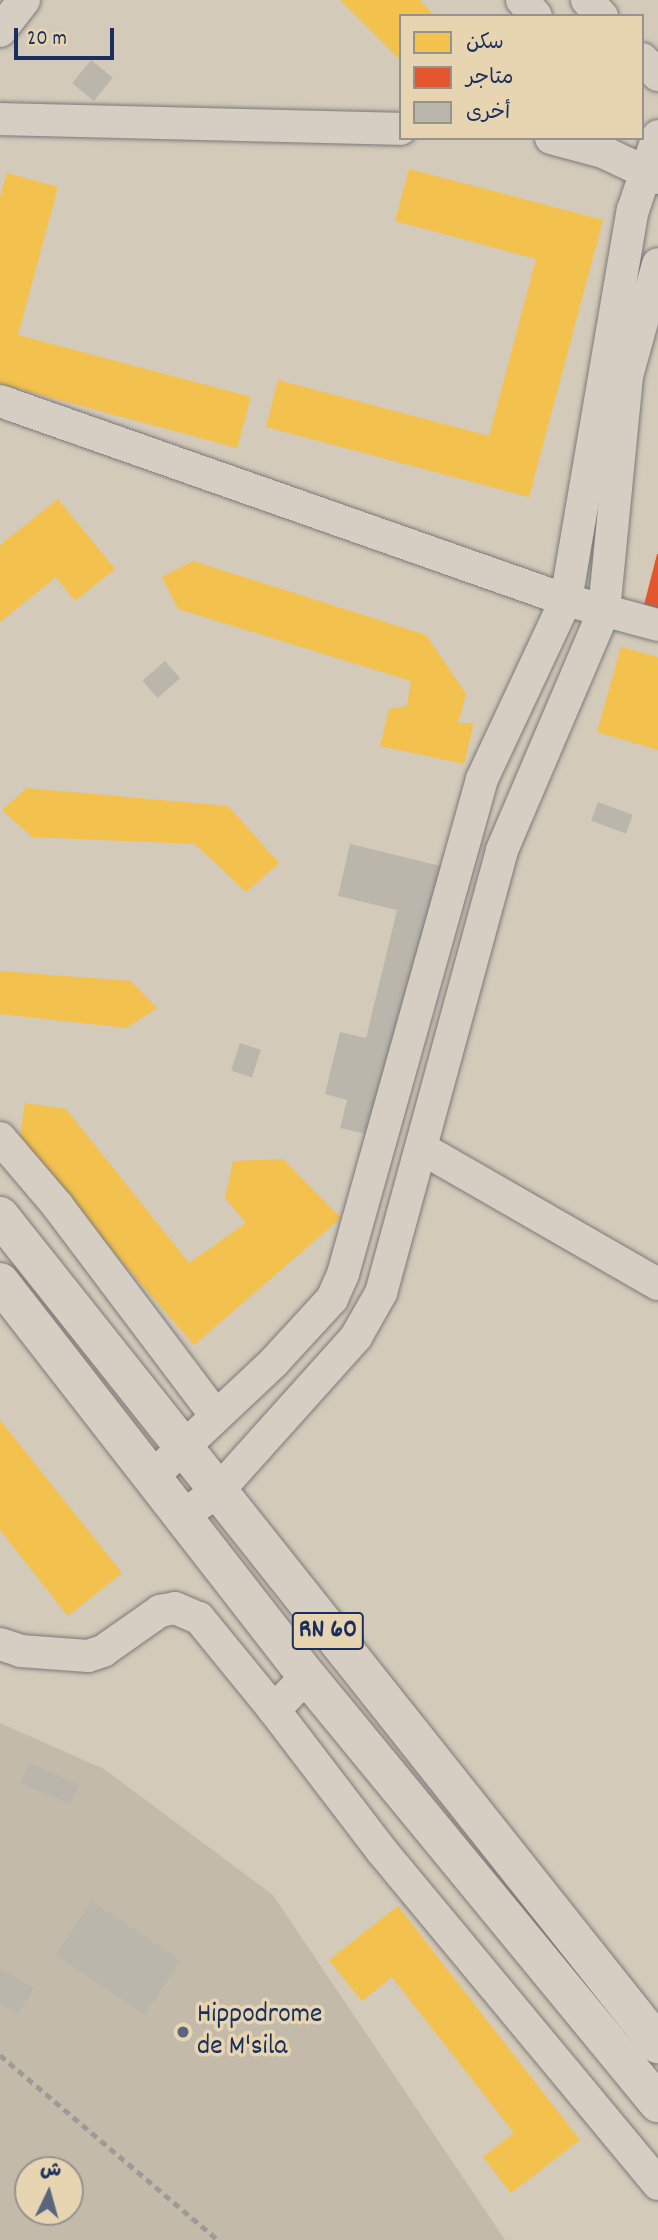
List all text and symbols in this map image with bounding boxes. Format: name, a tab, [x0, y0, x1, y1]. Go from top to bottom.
scale bar	[18, 14, 117, 58]
legend	[399, 14, 644, 140]
text: 20 m	[27, 25, 67, 55]
text: سكن	[466, 29, 504, 59]
text: متاجر	[466, 64, 513, 94]
text: أخرى	[466, 99, 510, 129]
road number: RN 60	[291, 1608, 365, 1654]
place label: Hippodrome de M'sila	[197, 1999, 322, 2065]
marker: Hippodrome de M'sila	[175, 2024, 191, 2040]
north arrow	[14, 2156, 84, 2226]
text: ش	[39, 2157, 62, 2186]

